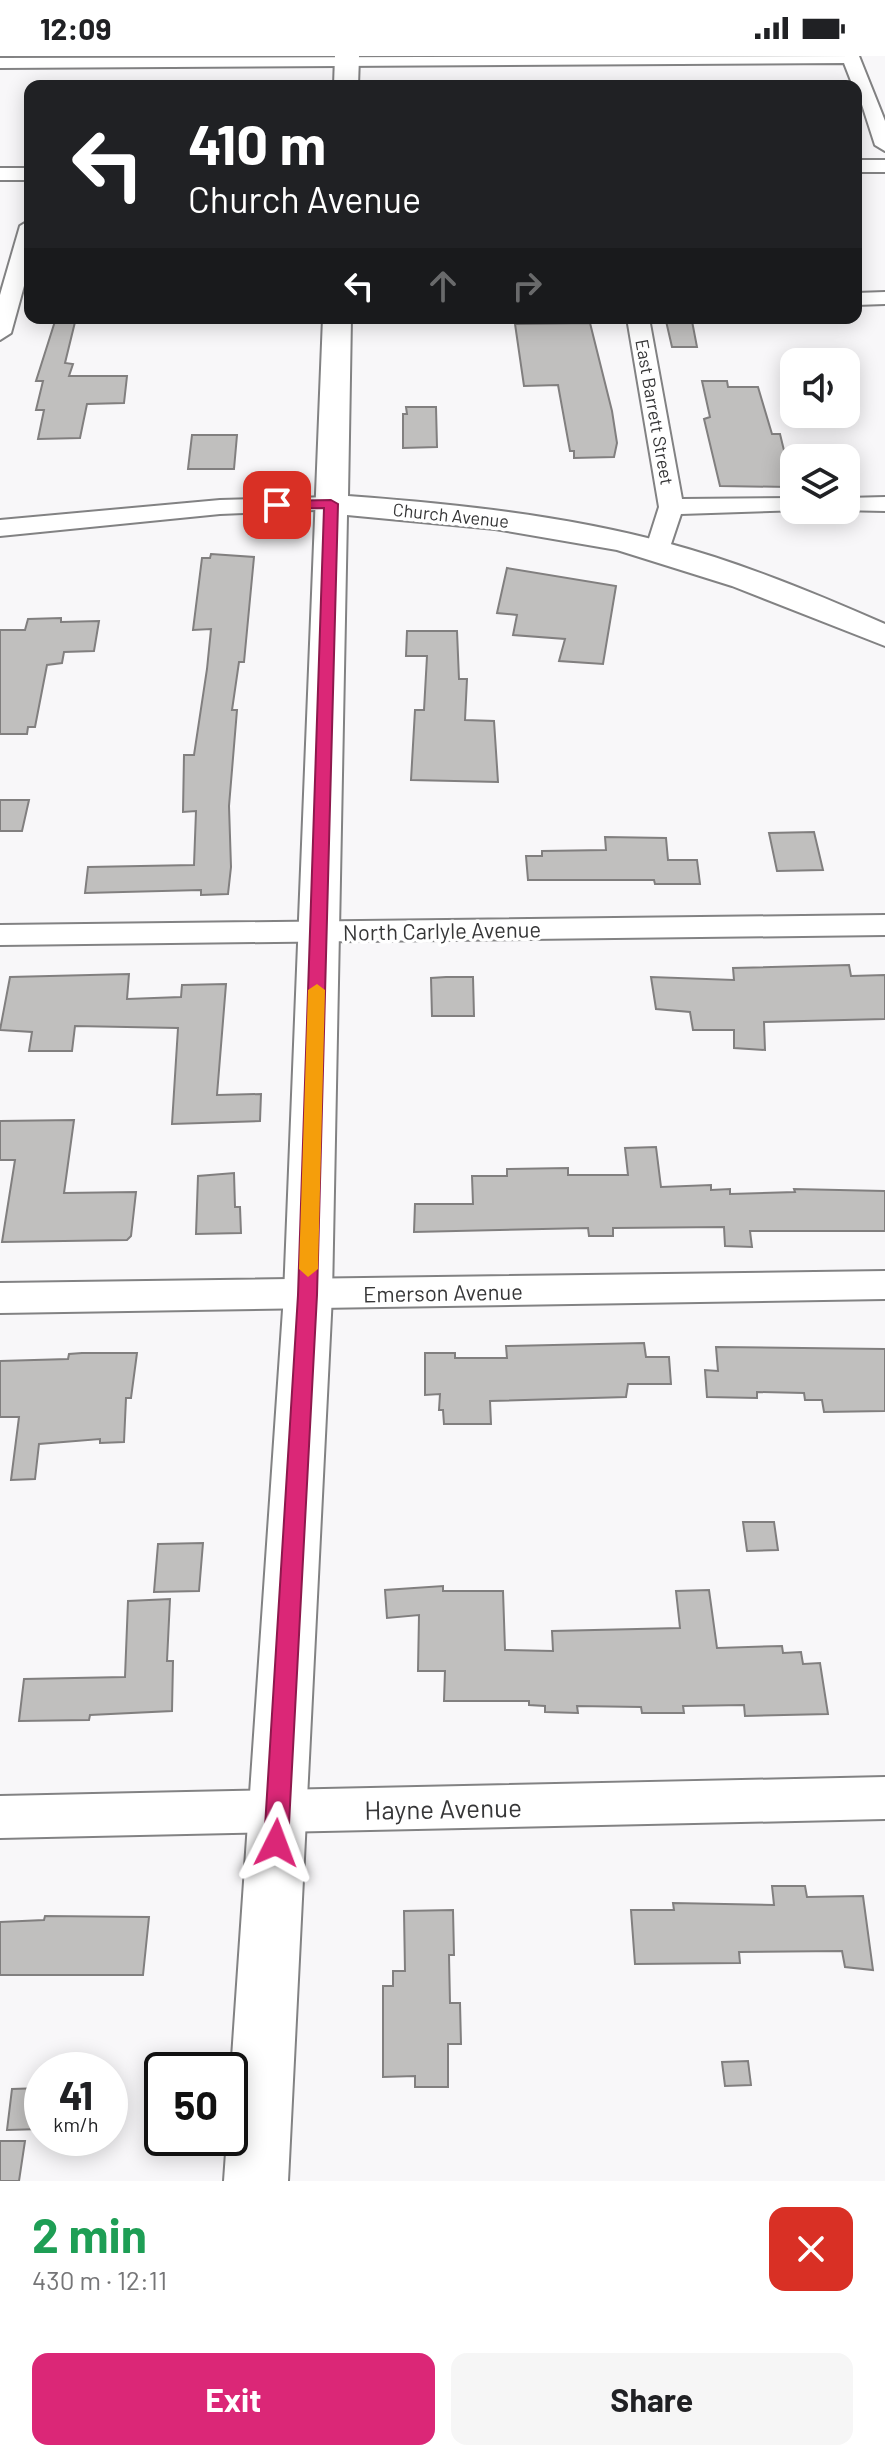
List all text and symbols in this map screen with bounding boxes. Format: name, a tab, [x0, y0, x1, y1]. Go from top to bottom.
text: 12:09	[40, 10, 111, 46]
text: 410 m	[188, 109, 326, 176]
icon: left	[56, 112, 160, 216]
text: Church Avenue	[188, 177, 421, 220]
icon: left	[337, 264, 381, 308]
icon: ahead	[421, 264, 465, 308]
icon: right	[505, 264, 549, 308]
street label: East Barrett Street	[631, 337, 679, 487]
map controls	[780, 348, 860, 524]
button: sound	[780, 348, 860, 428]
button: layers	[780, 444, 860, 524]
pin	[243, 471, 311, 539]
icon: arrive	[255, 483, 299, 527]
street label: Church Avenue	[392, 498, 510, 532]
street label: North Carlyle Avenue	[343, 915, 541, 945]
street label: Emerson Avenue	[363, 1278, 523, 1306]
street label: Hayne Avenue	[364, 1791, 522, 1825]
position arrow	[234, 1801, 318, 1885]
speed limit sign: 50	[144, 2052, 248, 2156]
text: 41	[59, 2070, 93, 2118]
text: km/h	[53, 2112, 99, 2136]
text: 2 min	[32, 2205, 147, 2263]
button: close	[769, 2207, 853, 2291]
text: 430 m · 12:11	[32, 2264, 167, 2295]
button: Exit	[32, 2353, 435, 2445]
button: Share	[451, 2353, 853, 2445]

